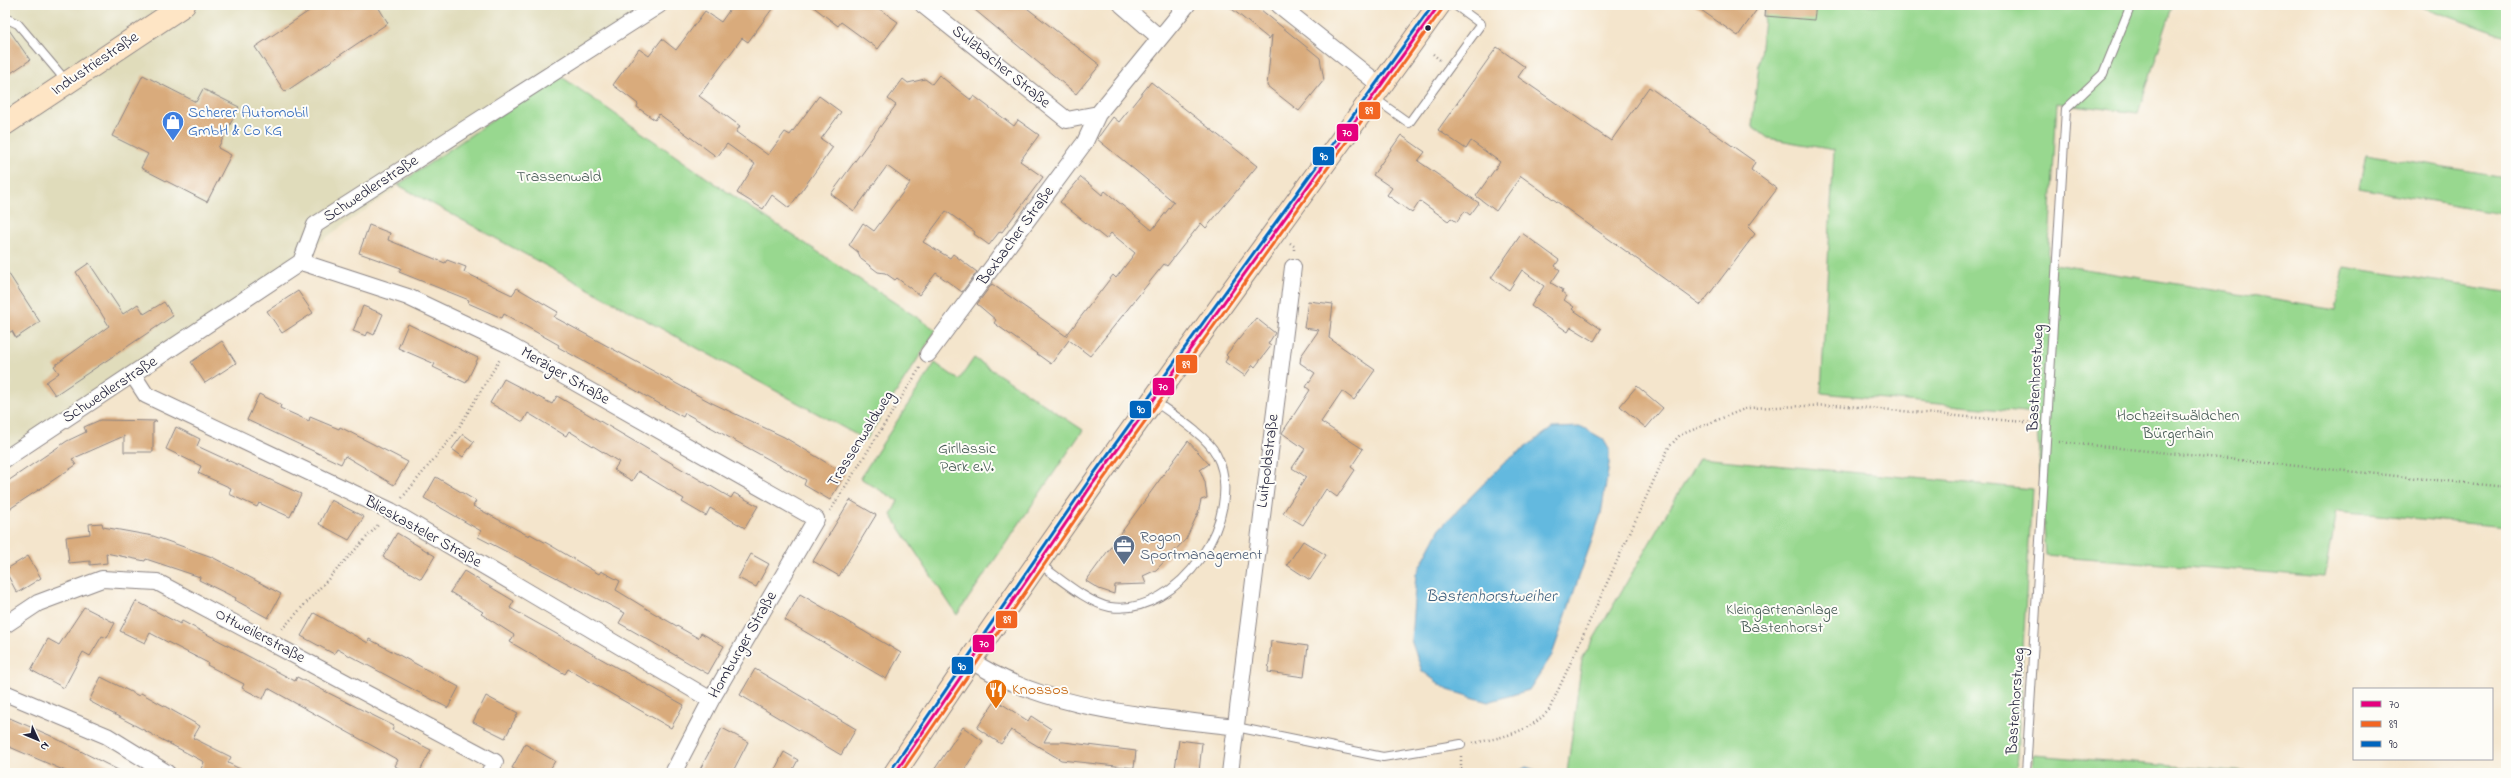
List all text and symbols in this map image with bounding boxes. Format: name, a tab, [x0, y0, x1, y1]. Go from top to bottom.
street label: Sulzbacher Straße	[946, 19, 1056, 115]
unlabelled marker	[1423, 23, 1433, 33]
street label: Industriestraße	[46, 25, 144, 102]
place label: Scherer Automobil GmbH & Co KG	[188, 101, 308, 143]
line badge: 89	[1358, 101, 1381, 120]
text: 89	[1364, 103, 1373, 119]
shop icon: Scherer Automobil GmbH & Co KG	[160, 109, 186, 142]
line badge: 70	[1336, 123, 1359, 142]
text: 70	[1342, 125, 1352, 141]
line badge: 90	[1312, 146, 1335, 166]
street label: Schwedlerstraße	[319, 149, 424, 229]
text: 90	[1319, 149, 1328, 165]
park label: Trassenwald	[517, 165, 601, 189]
street label: Bexbacher Straße	[971, 181, 1061, 292]
street label: Bastenhorstweg	[2021, 324, 2051, 433]
street label: Merziger Straße	[516, 341, 615, 412]
street label: Schwedlerstraße	[58, 350, 163, 430]
line badge: 89	[1175, 354, 1198, 374]
text: 89	[1181, 357, 1190, 373]
line badge: 70	[1152, 377, 1175, 396]
text: 70	[1158, 379, 1168, 395]
street label: Trassenwaldweg	[822, 386, 900, 492]
line badge: 90	[1129, 400, 1152, 419]
text: 90	[1136, 402, 1145, 418]
park label: Hochzeitswäldchen Bürgerhain	[2117, 404, 2239, 446]
street label: Luitpoldstraße	[1250, 412, 1286, 509]
park label: Girllassic Park e.V.	[938, 437, 997, 479]
street label: Blieskasteler Straße	[359, 489, 487, 575]
place label: Rogon Sportmanagement	[1140, 525, 1263, 567]
office icon: Rogon Sportmanagement	[1111, 533, 1137, 566]
water label: Bastenhorstweiher	[1426, 584, 1559, 609]
street label: Homburger Straße	[702, 586, 784, 703]
park label: Kleingartenanlage Bastenhorst	[1726, 598, 1839, 640]
street label: Ottweilerstraße	[211, 602, 310, 670]
line badge: 89	[995, 610, 1018, 629]
text: 89	[1002, 612, 1011, 628]
line badge: 70	[972, 634, 995, 653]
text: 70	[979, 636, 989, 652]
street label: Bastenhorstweg	[2000, 647, 2032, 756]
line badge: 90	[951, 656, 974, 675]
text: 90	[957, 659, 966, 675]
restaurant icon: Knossos	[983, 677, 1009, 710]
place label: Knossos	[1012, 678, 1069, 702]
legend	[2353, 688, 2493, 760]
text: 70	[2389, 696, 2399, 714]
text: 89	[2389, 716, 2398, 734]
north arrow	[18, 720, 58, 760]
text: 90	[2389, 736, 2398, 754]
text: N	[36, 738, 53, 754]

